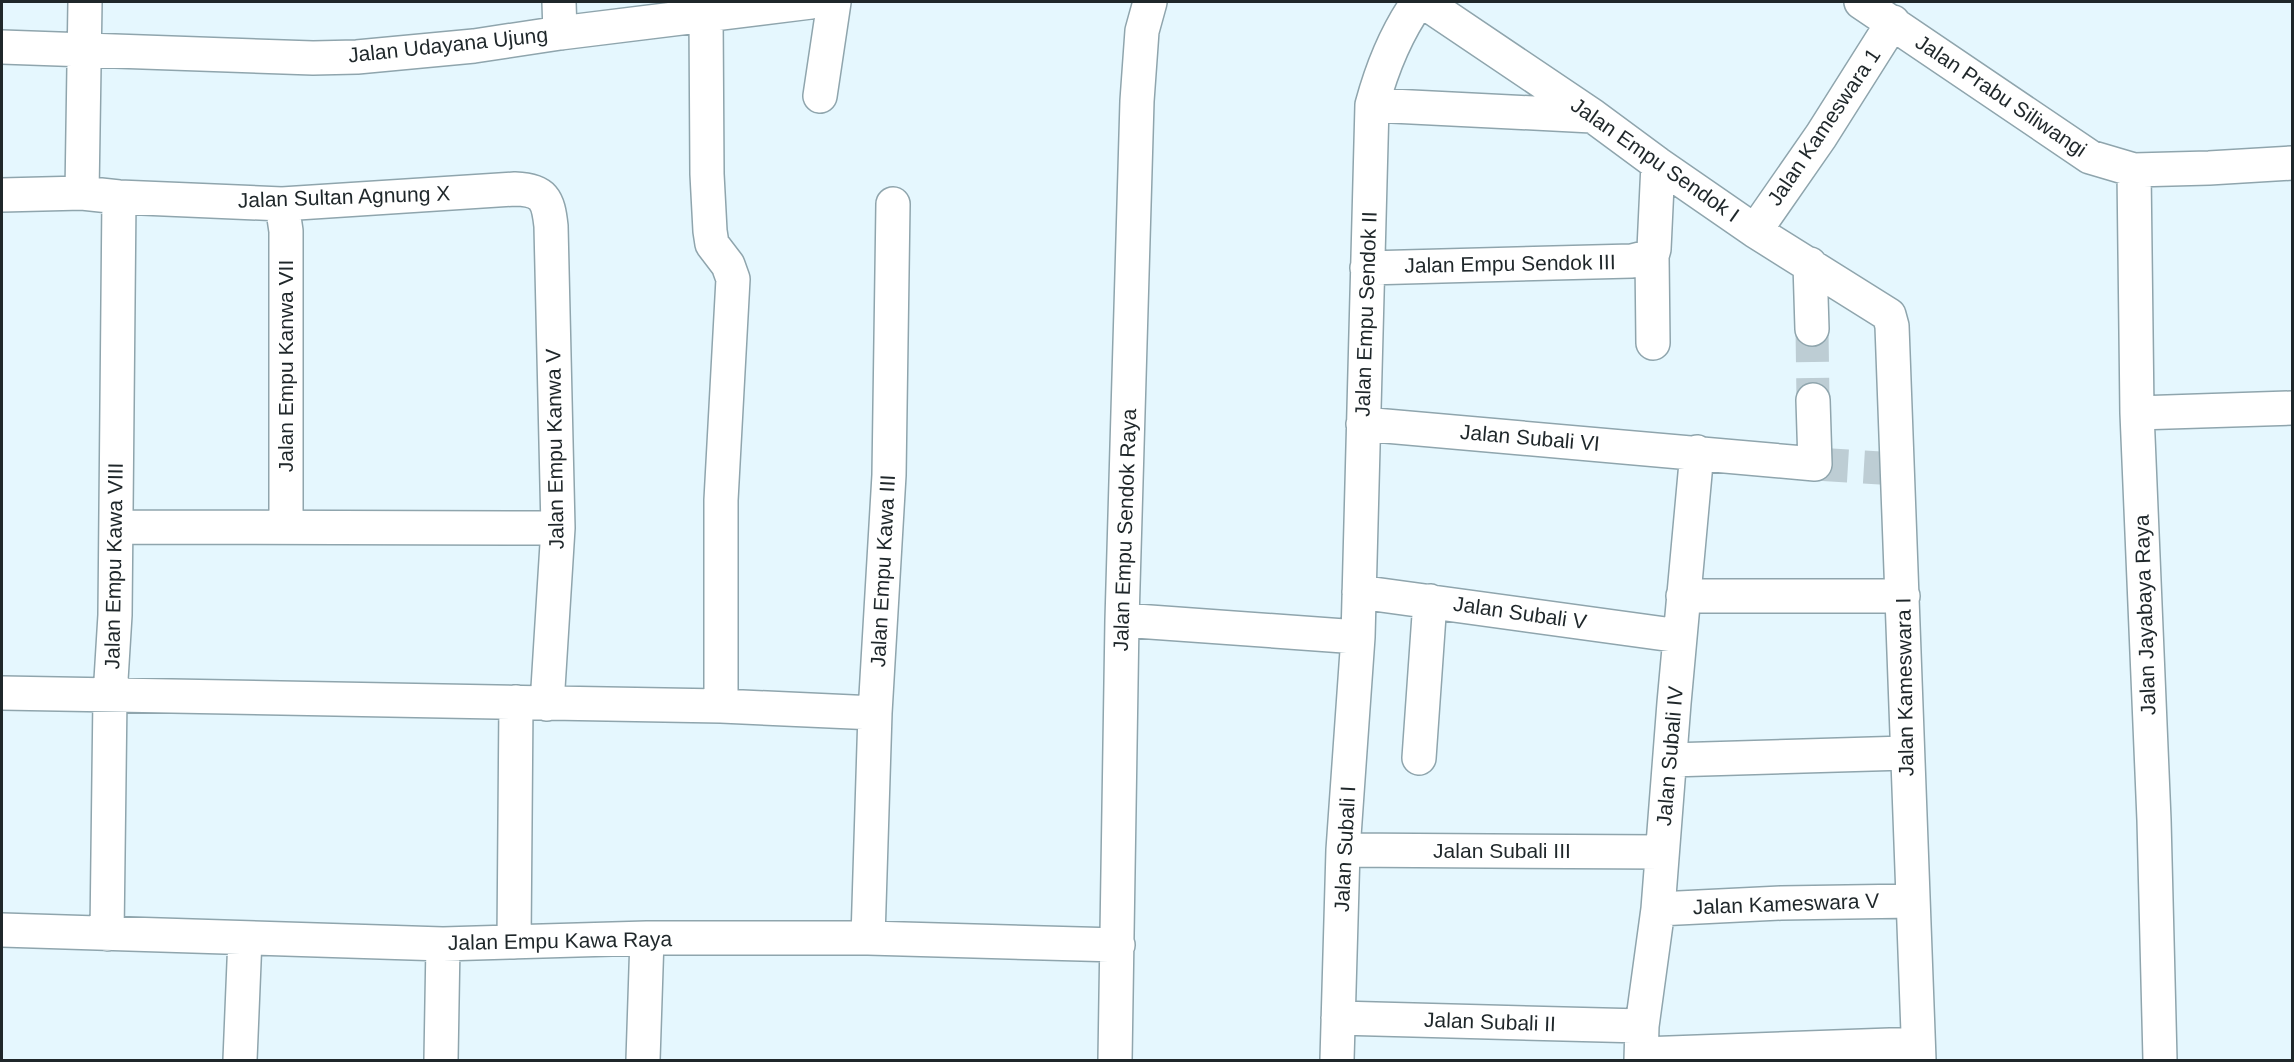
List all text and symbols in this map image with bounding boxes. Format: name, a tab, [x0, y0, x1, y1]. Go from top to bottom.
street label: Jalan Udayana Ujung	[347, 23, 549, 66]
street label: Jalan Prabu Siliwangi	[1912, 30, 2091, 161]
street label: Jalan Kameswara 1	[1762, 44, 1885, 210]
street label: Jalan Empu Sendok I	[1567, 93, 1744, 226]
street label: Jalan Sultan Agnung X	[237, 181, 451, 212]
street label: Jalan Empu Sendok II	[1350, 211, 1381, 417]
street label: Jalan Empu Sendok III	[1404, 250, 1616, 277]
street label: Jalan Empu Kanwa VII	[274, 260, 297, 472]
street label: Jalan Empu Kanwa V	[541, 348, 568, 550]
street label: Jalan Empu Sendok Raya	[1109, 408, 1140, 652]
street label: Jalan Subali VI	[1459, 420, 1601, 455]
street label: Jalan Empu Kawa VIII	[100, 463, 127, 669]
street label: Jalan Empu Kawa III	[866, 474, 899, 668]
street label: Jalan Jayabaya Raya	[2129, 514, 2159, 716]
street label: Jalan Subali V	[1452, 592, 1588, 633]
street label: Jalan Kameswara I	[1891, 598, 1918, 776]
street label: Jalan Subali IV	[1652, 685, 1687, 827]
street label: Jalan Subali I	[1330, 785, 1359, 913]
street label: Jalan Subali III	[1433, 839, 1571, 862]
street label: Jalan Kameswara V	[1692, 889, 1880, 918]
street label: Jalan Empu Kawa Raya	[448, 927, 673, 954]
street label: Jalan Subali II	[1424, 1008, 1556, 1035]

